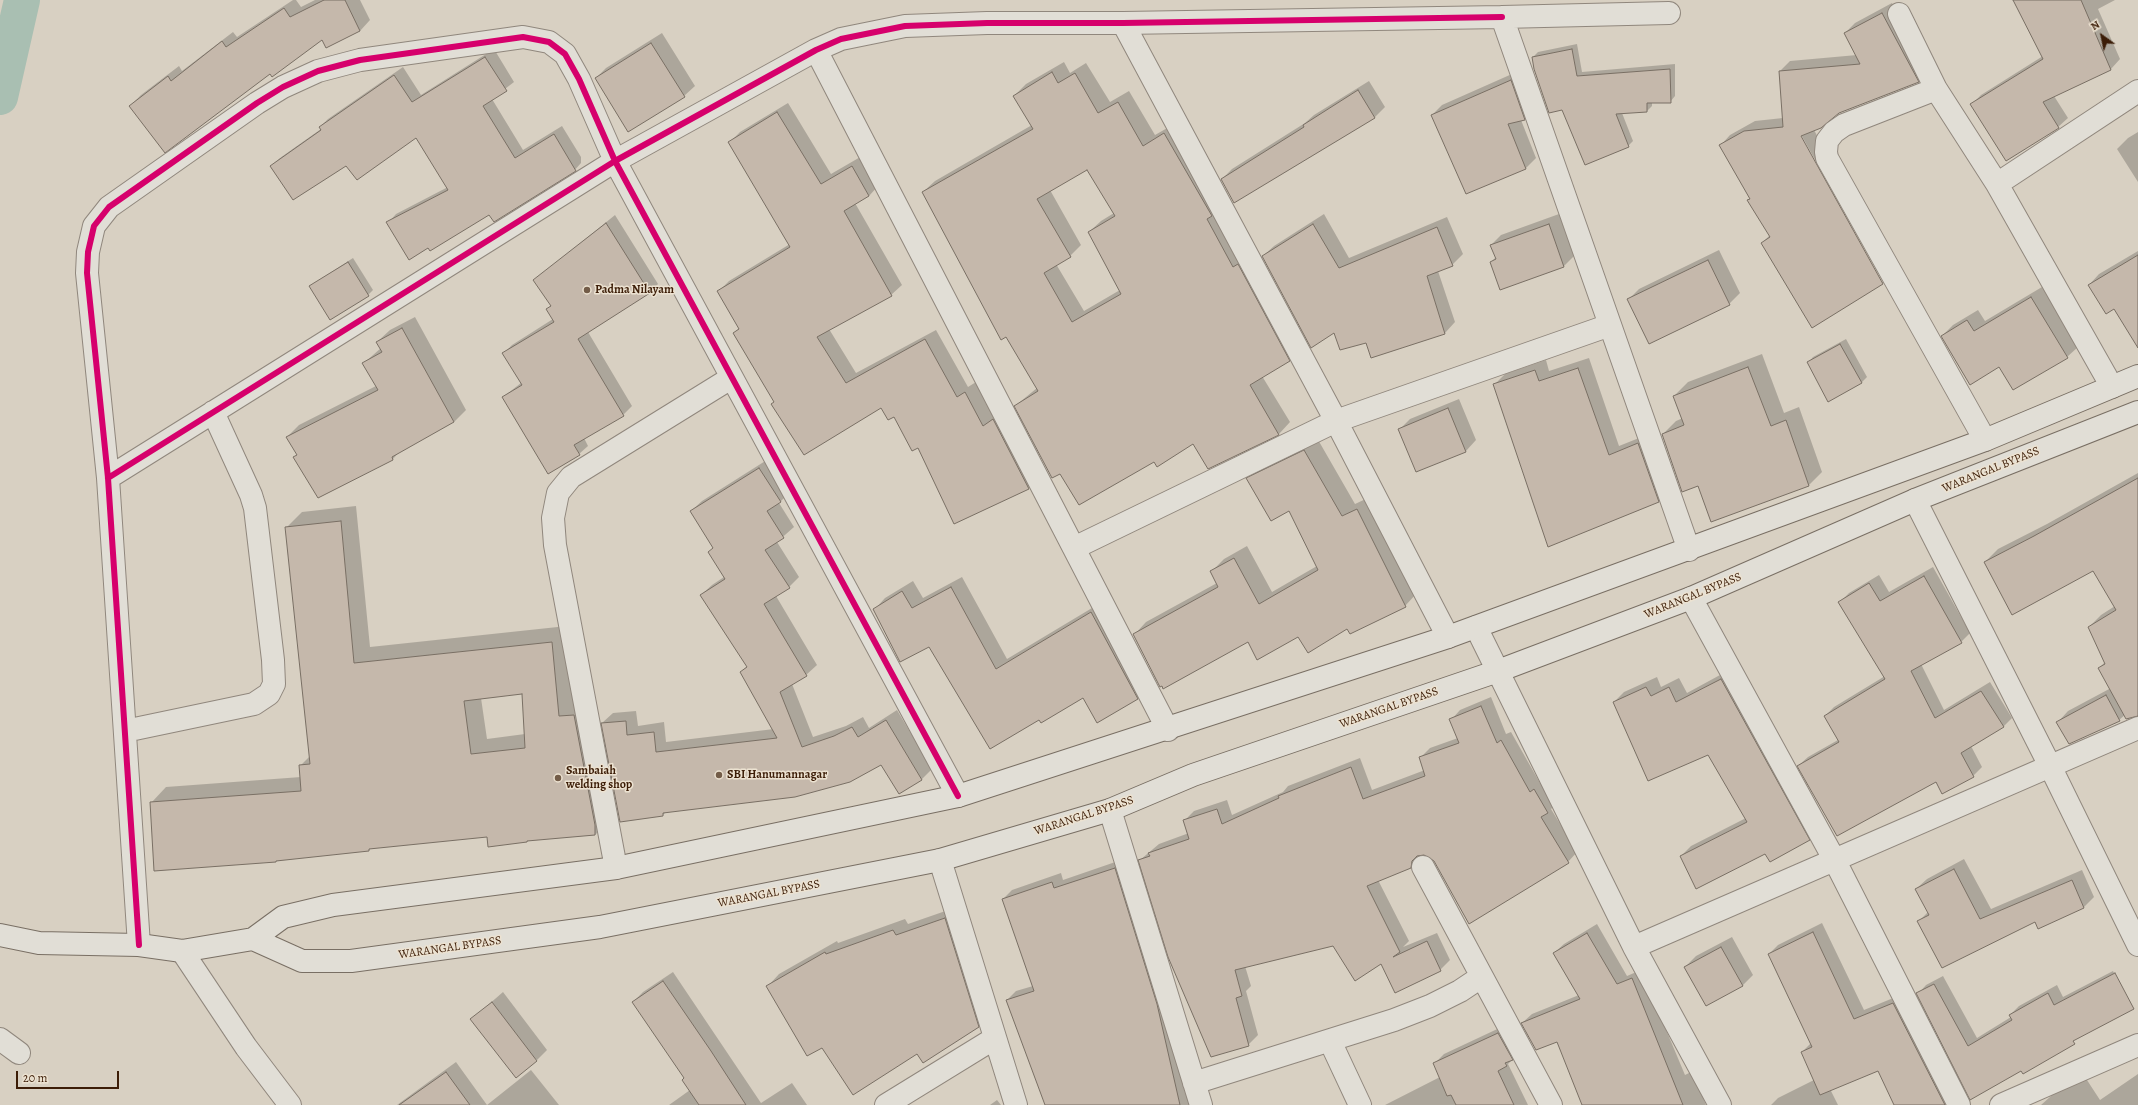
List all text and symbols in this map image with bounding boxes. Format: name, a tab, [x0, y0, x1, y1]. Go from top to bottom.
north arrow	[2082, 16, 2122, 56]
text: N	[2088, 17, 2103, 34]
place label: Padma Nilayam	[595, 283, 674, 297]
marker: Padma Nilayam	[582, 285, 592, 295]
street label: WARANGAL BYPASS	[1940, 444, 2042, 496]
street label: WARANGAL BYPASS	[1642, 570, 1744, 622]
street label: WARANGAL BYPASS	[1338, 684, 1440, 732]
place label: Sambaiah welding shop	[566, 764, 632, 792]
place label: SBI Hanumannagar	[727, 768, 827, 782]
marker: SBI Hanumannagar	[714, 770, 724, 780]
marker: Sambaiah welding shop	[553, 773, 563, 783]
street label: WARANGAL BYPASS	[1032, 793, 1136, 839]
street label: WARANGAL BYPASS	[717, 877, 821, 911]
street label: WARANGAL BYPASS	[398, 934, 502, 962]
scale bar	[18, 1063, 121, 1089]
text: 20 m	[23, 1070, 47, 1086]

